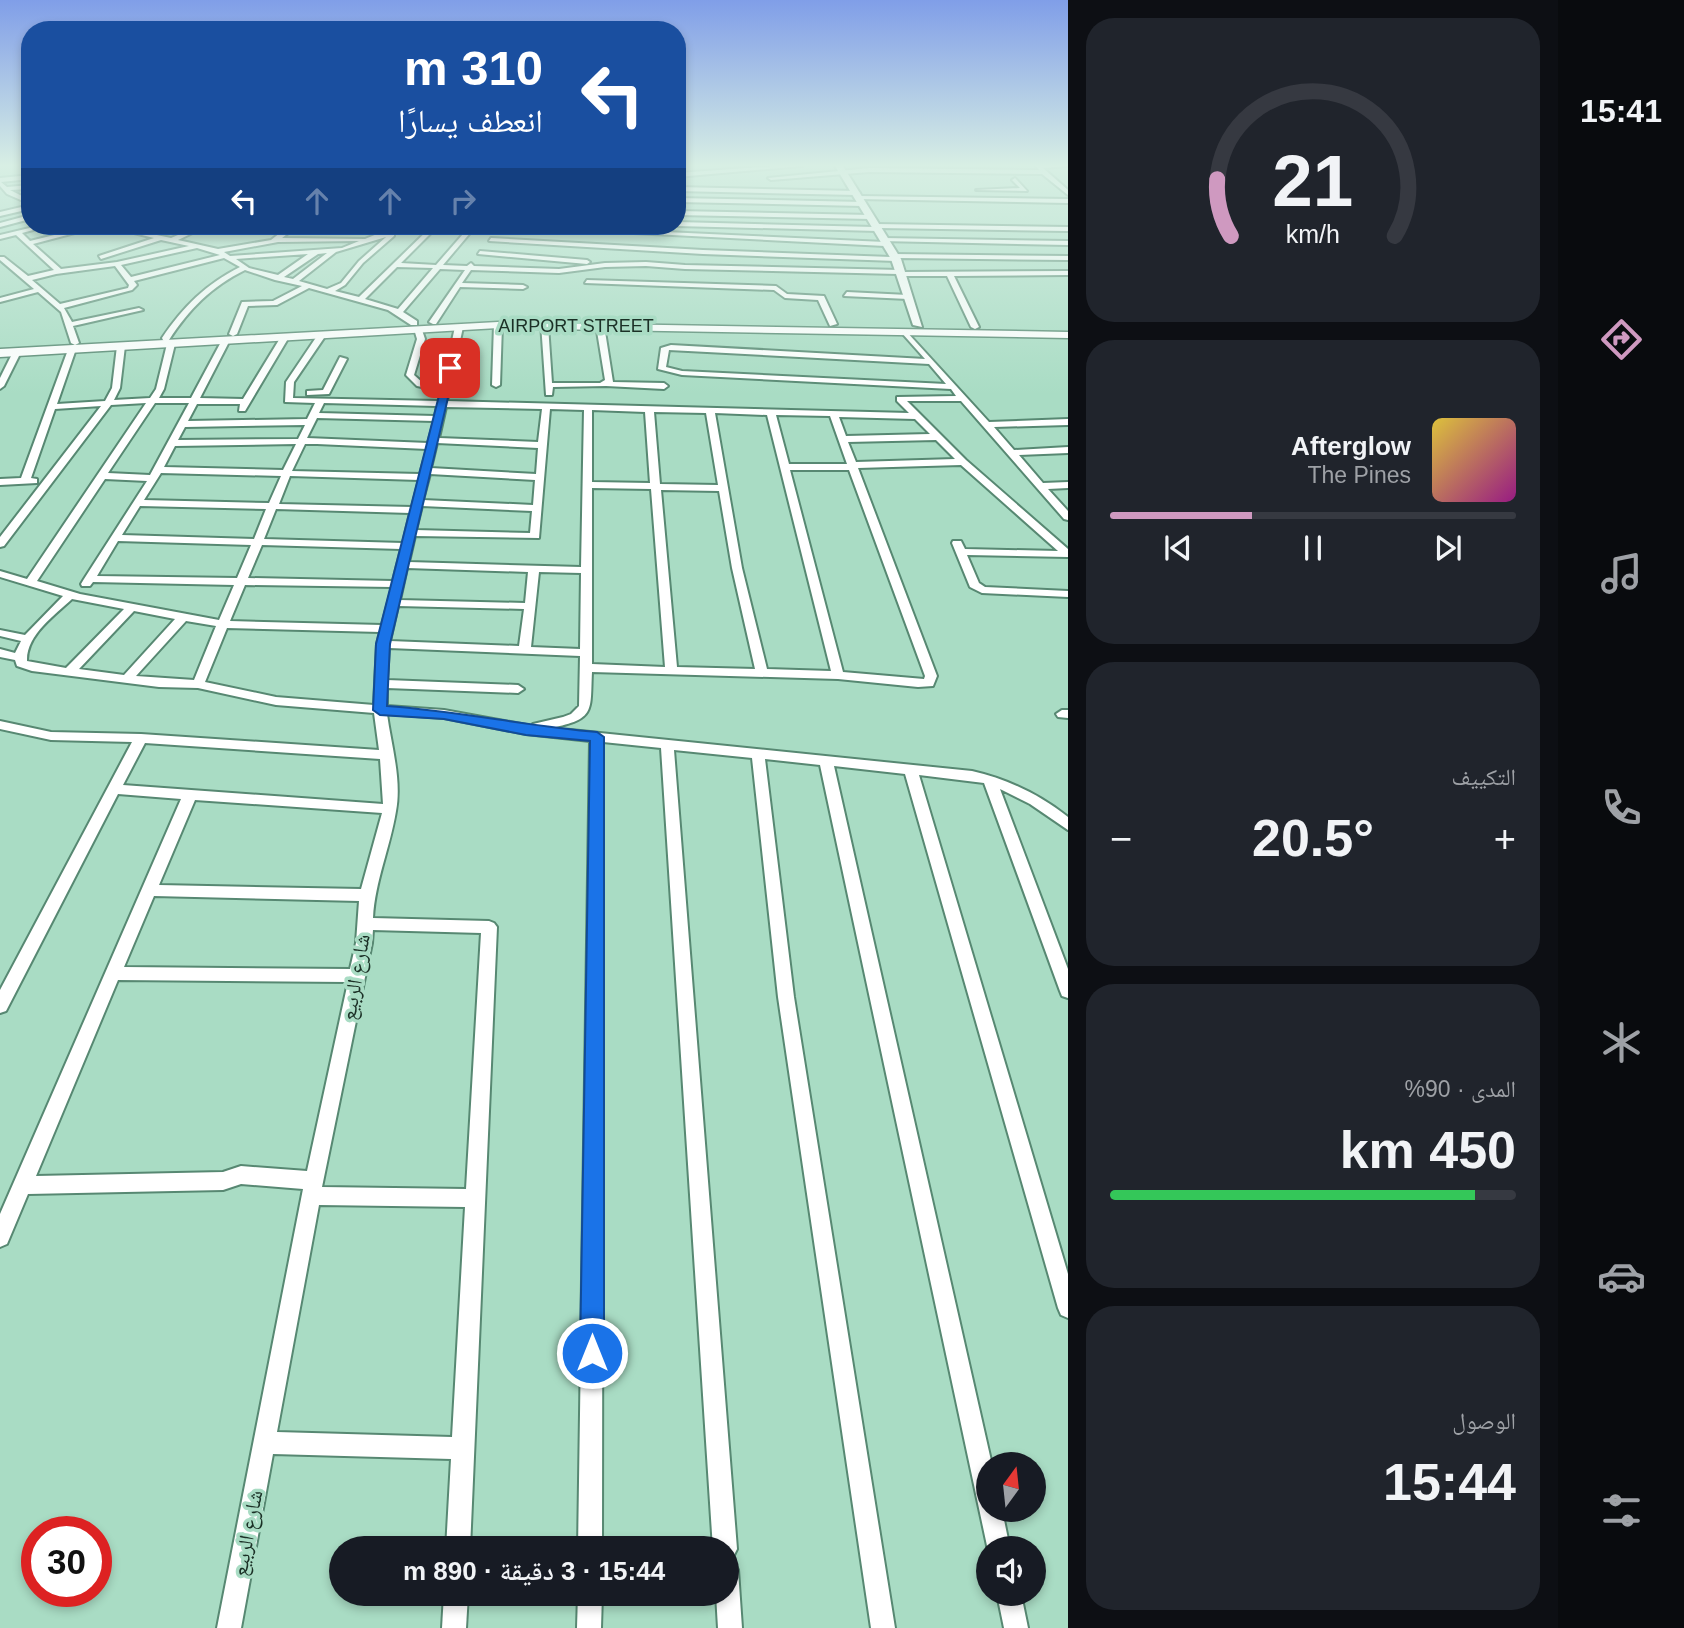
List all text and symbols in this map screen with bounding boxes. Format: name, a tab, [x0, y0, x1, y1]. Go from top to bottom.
text: 310 m	[404, 41, 543, 95]
icon: left	[567, 49, 658, 140]
text: 15:41	[1580, 93, 1662, 129]
text: انعطف يسارًا	[398, 103, 543, 139]
text: 21	[1273, 140, 1353, 221]
icon: left	[225, 182, 263, 220]
icon: ahead	[298, 182, 336, 220]
icon: ahead	[371, 182, 409, 220]
icon: right	[444, 182, 482, 220]
text: km/h	[1286, 220, 1340, 248]
icon: directions	[1597, 315, 1646, 364]
street label: AIRPORT STREET	[498, 316, 654, 336]
pin	[420, 338, 480, 398]
icon: arrive	[431, 349, 469, 387]
text: Afterglow	[1291, 431, 1411, 461]
text: The Pines	[1307, 462, 1411, 488]
icon: previous	[1159, 529, 1197, 567]
icon: pause	[1294, 529, 1332, 567]
icon: next	[1429, 529, 1467, 567]
icon: music	[1597, 549, 1646, 598]
text: التكييف	[1451, 764, 1516, 790]
icon: phone	[1597, 783, 1646, 832]
text: 20.5°	[1252, 809, 1374, 867]
text: −	[1110, 818, 1132, 860]
text: +	[1494, 818, 1516, 860]
street label: شارع الربيع	[336, 932, 376, 1022]
icon: climate	[1597, 1018, 1646, 1067]
text: المدى · 90%	[1405, 1076, 1516, 1102]
text: 450 km	[1340, 1121, 1516, 1179]
icon: car	[1597, 1252, 1646, 1301]
position arrow	[555, 1316, 629, 1390]
text: الوصول	[1452, 1408, 1516, 1434]
north arrow	[976, 1452, 1046, 1522]
map controls	[976, 1452, 1046, 1606]
text: 15:44	[1383, 1453, 1516, 1511]
icon: filters	[1597, 1486, 1646, 1535]
street label: شارع الربيع	[227, 1488, 269, 1578]
speed limit sign: 30	[21, 1516, 112, 1607]
button: sound	[976, 1536, 1046, 1606]
text: 15:44 · 3 دقيقة · 890 m	[403, 1556, 665, 1586]

